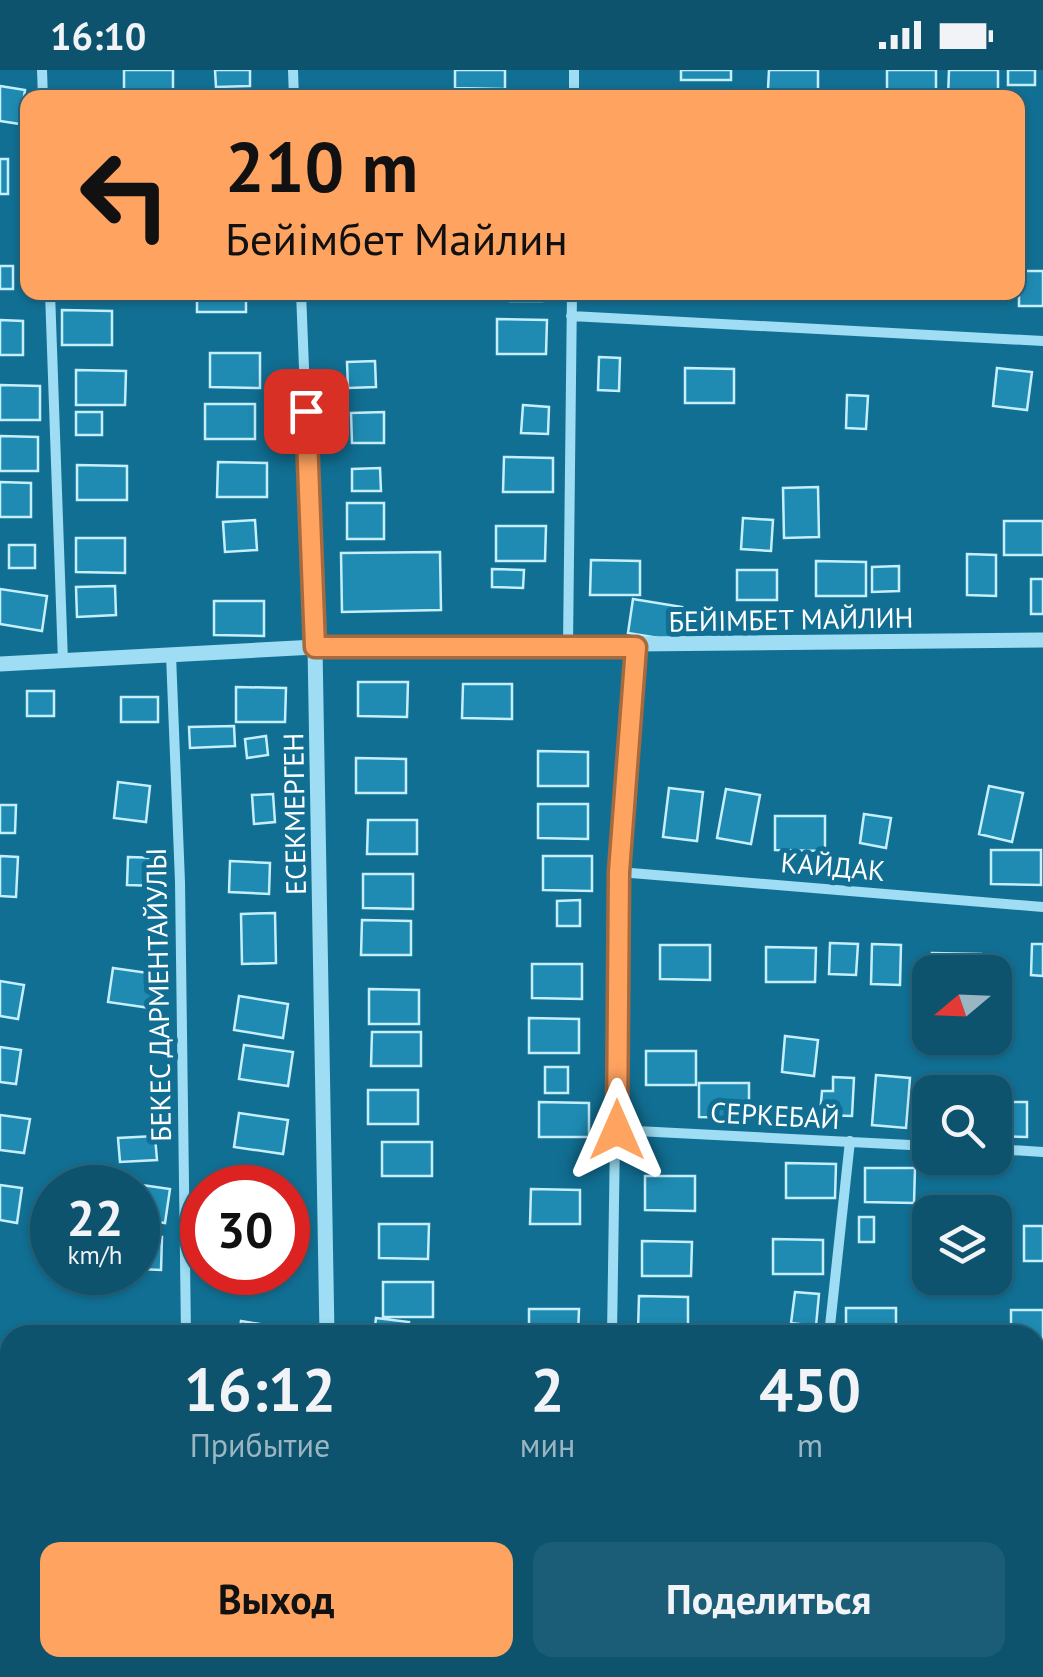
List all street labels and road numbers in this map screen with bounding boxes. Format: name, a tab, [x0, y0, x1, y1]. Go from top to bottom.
street label: БЕЙІМБЕТ МАЙЛИН	[668, 598, 914, 640]
street label: EСЕКМЕРГЕН	[274, 733, 314, 895]
street label: КАЙДАК	[779, 843, 887, 889]
street label: БЕКЕС ДАРМЕНТАЙУЛЫ	[137, 848, 179, 1142]
street label: СЕРКЕБАЙ	[709, 1093, 841, 1137]

